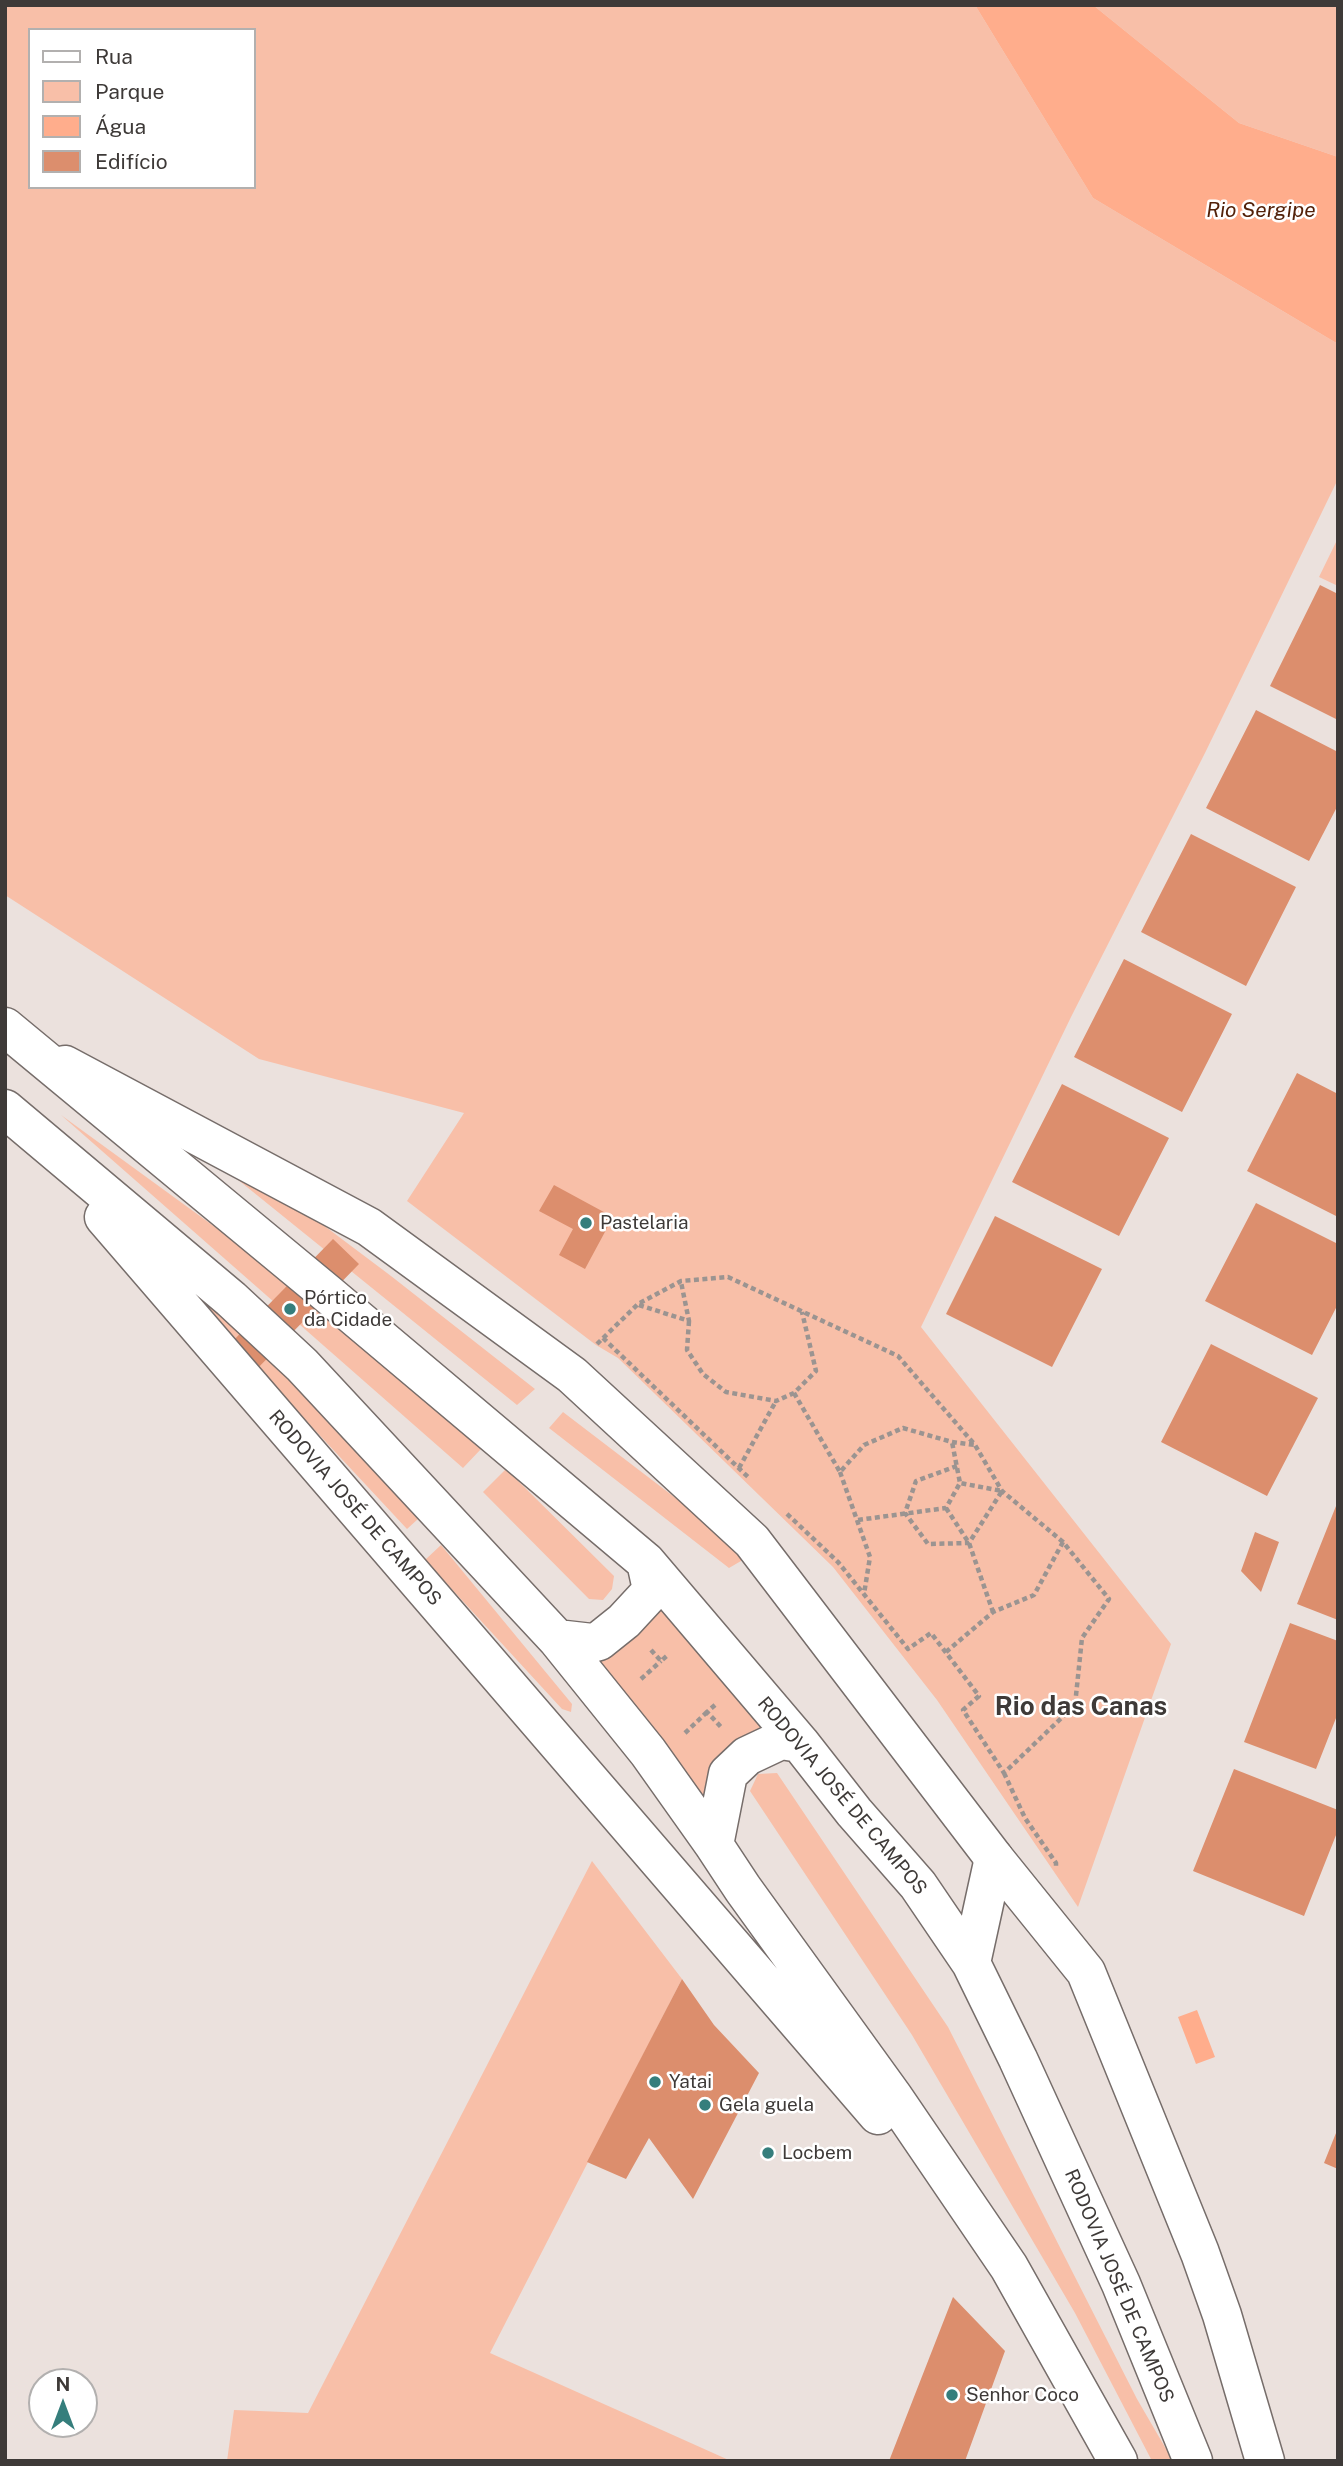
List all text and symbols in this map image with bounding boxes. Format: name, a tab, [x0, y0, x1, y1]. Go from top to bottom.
legend	[28, 28, 256, 189]
text: Rua	[95, 44, 133, 69]
text: Parque	[95, 79, 164, 104]
text: Água	[95, 114, 146, 139]
text: Edifício	[95, 149, 168, 174]
water label: Rio Sergipe	[1206, 198, 1316, 224]
place label: Pastelaria	[600, 1212, 688, 1234]
marker: Pastelaria	[578, 1215, 594, 1231]
place label: Pórtico da Cidade	[304, 1287, 392, 1331]
marker: Pórtico da Cidade	[282, 1301, 298, 1317]
street label: RODOVIA JOSÉ DE CAMPOS	[264, 1406, 446, 1610]
district label: Rio das Canas	[995, 1691, 1167, 1723]
street label: RODOVIA JOSÉ DE CAMPOS	[752, 1692, 932, 1900]
place label: Yatai	[669, 2071, 712, 2093]
marker: Yatai	[647, 2074, 663, 2090]
place label: Gela guela	[719, 2094, 814, 2116]
marker: Gela guela	[697, 2097, 713, 2113]
place label: Locbem	[782, 2142, 852, 2164]
marker: Locbem	[760, 2145, 776, 2161]
street label: RODOVIA JOSÉ DE CAMPOS	[1059, 2166, 1179, 2406]
north arrow	[28, 2368, 98, 2438]
text: N	[56, 2373, 70, 2395]
place label: Senhor Coco	[966, 2384, 1079, 2406]
marker: Senhor Coco	[944, 2387, 960, 2403]

